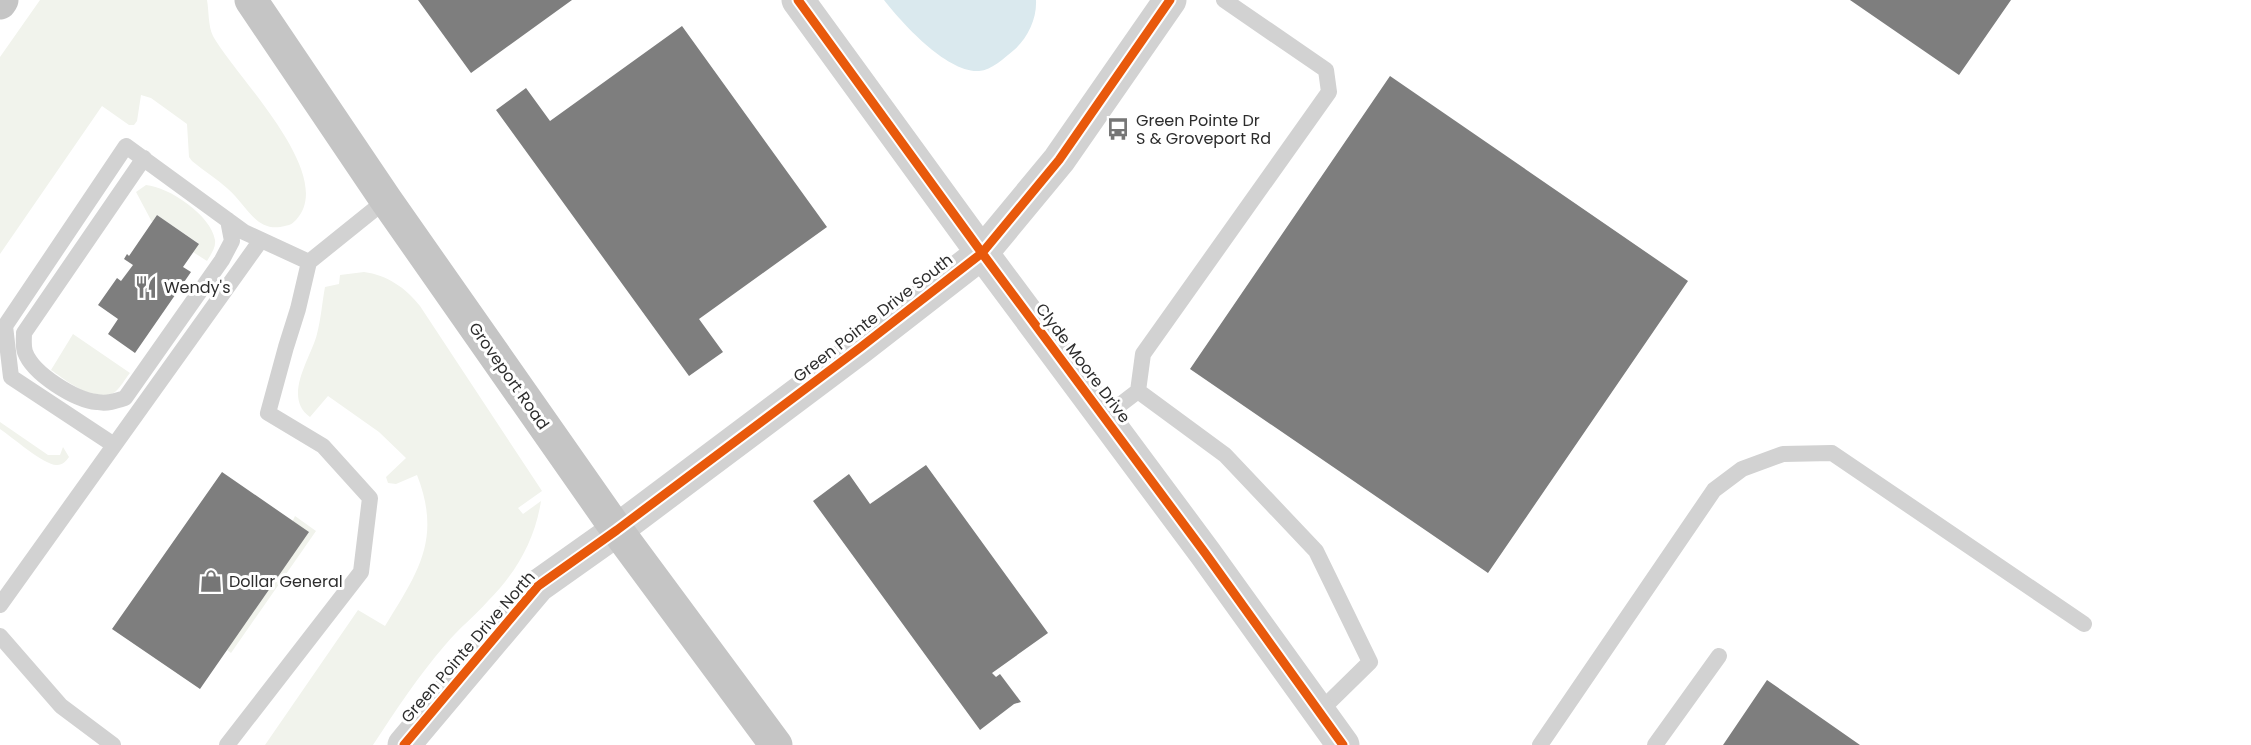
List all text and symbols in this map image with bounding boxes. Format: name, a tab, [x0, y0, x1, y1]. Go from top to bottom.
place label: Green Pointe Dr S & Groveport Rd	[1136, 109, 1271, 150]
bus stop icon: Green Pointe Dr S & Groveport Rd	[1105, 116, 1131, 142]
street label: Green Pointe Drive South	[788, 248, 958, 388]
restaurant icon: Wendy's	[133, 274, 159, 300]
place label: Wendy's	[164, 276, 231, 299]
street label: Clyde Moore Drive	[1030, 298, 1136, 428]
street label: Groveport Road	[463, 318, 555, 434]
street label: Green Pointe Drive North	[396, 566, 540, 728]
shop icon: Dollar General	[198, 568, 224, 594]
place label: Dollar General	[229, 570, 343, 593]

